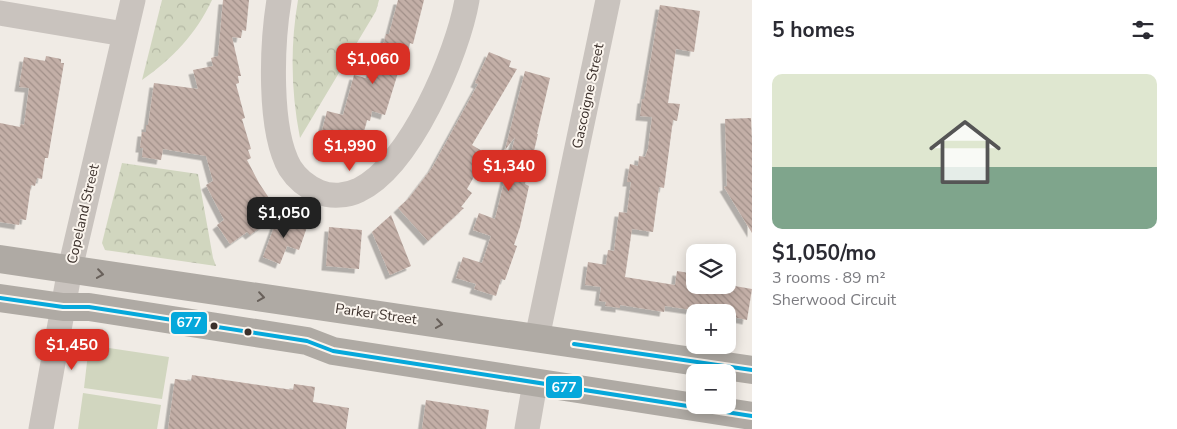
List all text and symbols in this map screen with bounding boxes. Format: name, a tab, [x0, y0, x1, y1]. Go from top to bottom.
text: 5 homes	[772, 16, 855, 44]
icon: filters	[1129, 16, 1157, 44]
pin: $1,060	[332, 42, 414, 85]
street label: Gascoigne Street	[568, 42, 608, 150]
text: $1,060	[347, 48, 399, 70]
icon: home	[920, 107, 1010, 197]
pin: $1,990	[309, 130, 391, 172]
text: $1,990	[324, 135, 376, 157]
pin: $1,340	[468, 150, 550, 192]
text: $1,340	[483, 155, 535, 177]
street label: Copeland Street	[62, 162, 104, 266]
pin: $1,050	[243, 196, 325, 239]
text: $1,050	[258, 202, 310, 224]
text: $1,050/mo	[772, 239, 876, 267]
map controls	[686, 244, 736, 414]
button: layers	[686, 244, 736, 294]
text: 3 rooms · 89 m²	[772, 267, 885, 289]
one-way arrow	[96, 268, 105, 278]
text: Sherwood Circuit	[772, 289, 896, 311]
one-way arrow	[257, 292, 265, 302]
street label: Parker Street	[334, 299, 418, 329]
button: +	[686, 304, 736, 354]
line badge: 677	[170, 311, 208, 335]
text: 677	[176, 313, 202, 332]
one-way arrow	[435, 318, 443, 328]
unlabelled marker	[209, 321, 219, 331]
unlabelled marker	[243, 327, 253, 337]
pin: $1,450	[31, 328, 113, 371]
text: $1,450	[46, 334, 98, 356]
button: −	[686, 364, 736, 414]
line badge: 677	[545, 375, 583, 399]
text: 677	[551, 378, 577, 397]

